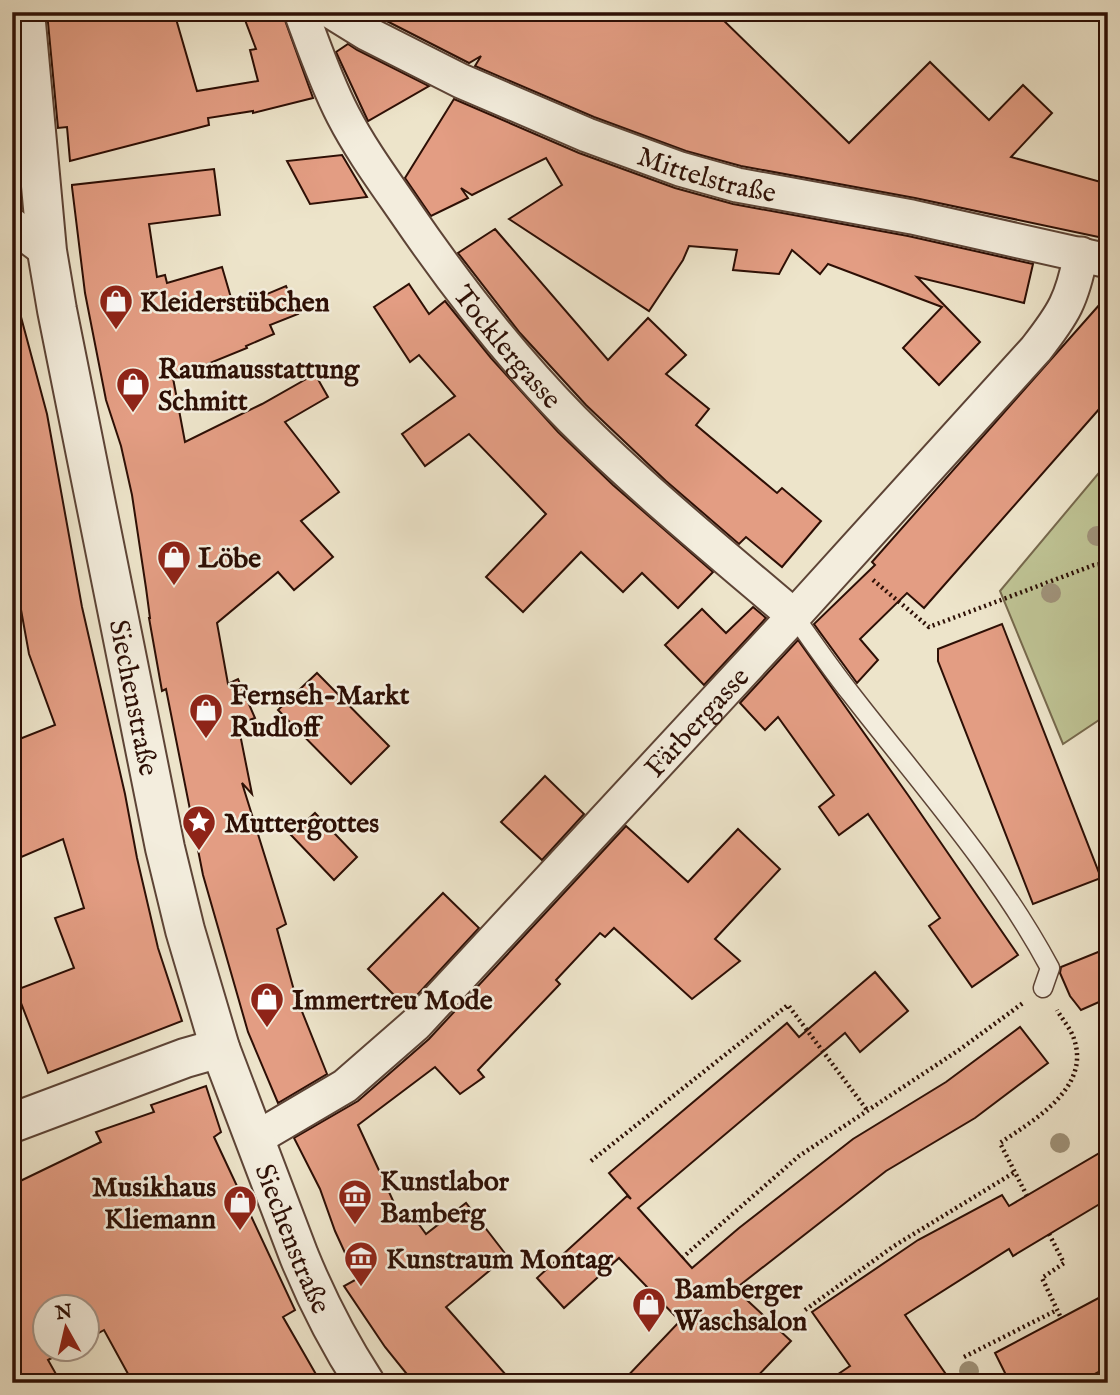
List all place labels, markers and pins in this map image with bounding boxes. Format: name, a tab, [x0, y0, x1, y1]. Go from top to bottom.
shop icon: Kleiderstübchen	[97, 282, 135, 331]
place label: Kleiderstübchen	[140, 286, 330, 321]
place label: Raumausstattung Schmitt	[158, 353, 360, 420]
shop icon: Raumausstattung Schmitt	[114, 365, 152, 414]
shop icon: Löbe	[155, 538, 193, 587]
place label: Löbe	[198, 542, 261, 577]
place label: Fernseh-Markt Rudloff	[230, 679, 410, 746]
shop icon: Fernseh-Markt Rudloff	[187, 691, 225, 740]
place icon: Muttergottes	[180, 803, 218, 852]
place label: Muttergottes	[224, 807, 379, 842]
shop icon: Immertreu Mode	[248, 980, 286, 1029]
place label: Immertreu Mode	[292, 984, 493, 1019]
place label: Kunstlabor Bamberg	[380, 1165, 510, 1232]
place label: Musikhaus Kliemann	[92, 1171, 216, 1238]
museum icon: Kunstlabor Bamberg	[336, 1177, 374, 1226]
shop icon: Musikhaus Kliemann	[221, 1183, 259, 1232]
museum icon: Kunstraum Montag	[342, 1239, 380, 1288]
place label: Kunstraum Montag	[386, 1243, 613, 1278]
place label: Bamberger Waschsalon	[673, 1273, 807, 1340]
shop icon: Bamberger Waschsalon	[630, 1285, 668, 1334]

